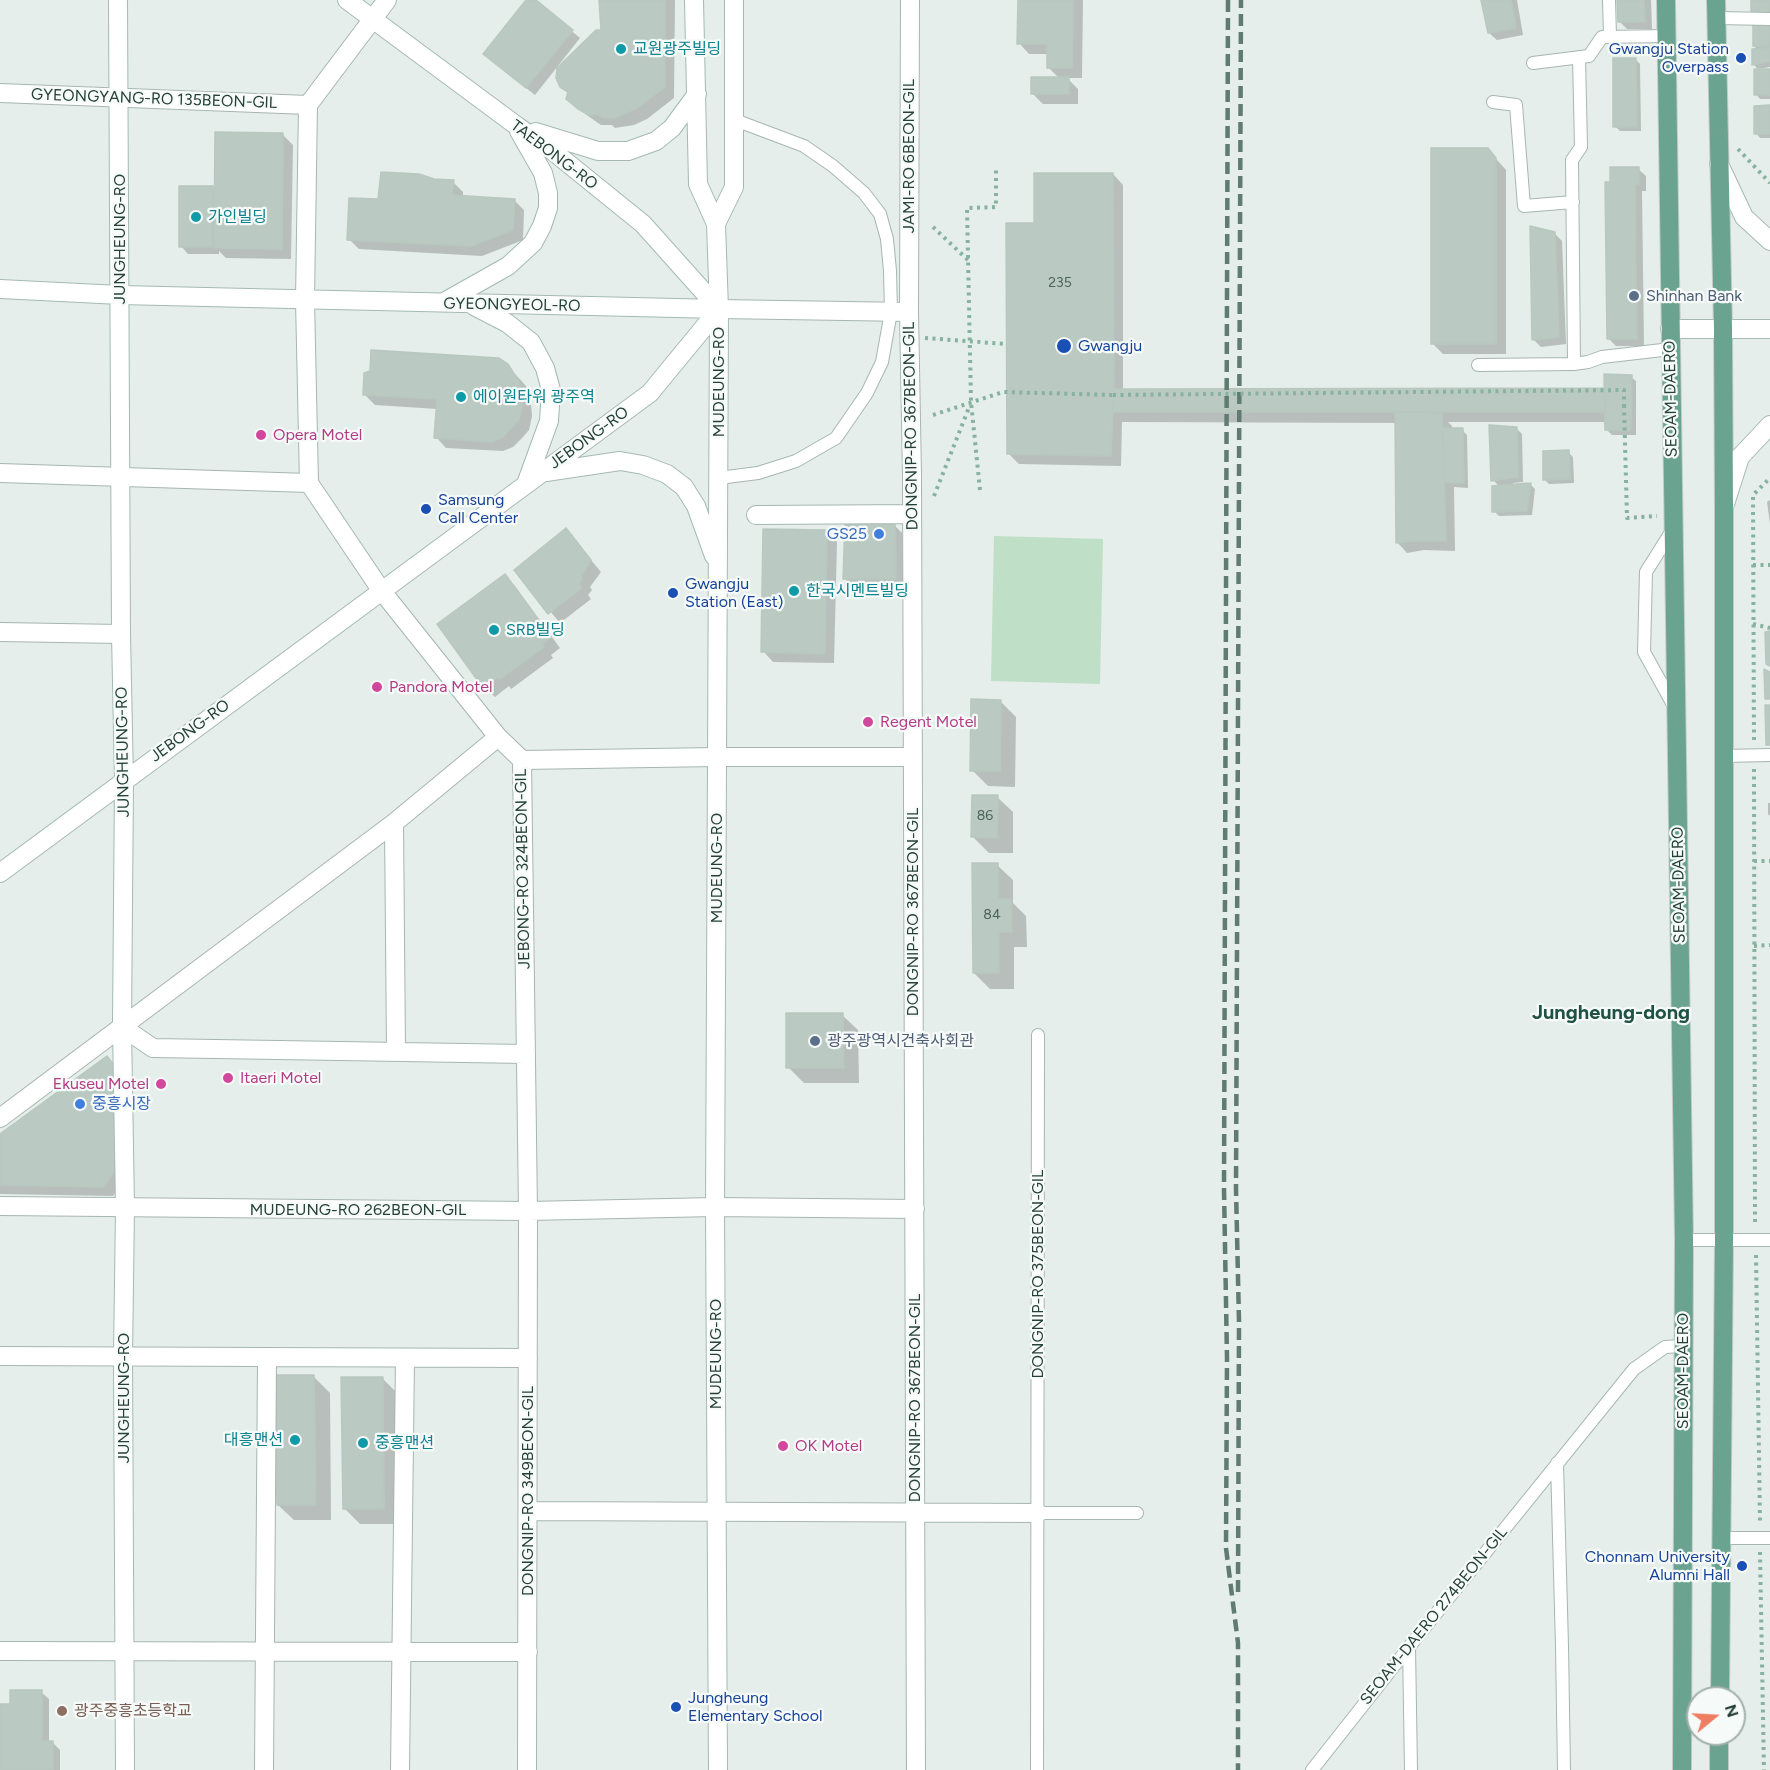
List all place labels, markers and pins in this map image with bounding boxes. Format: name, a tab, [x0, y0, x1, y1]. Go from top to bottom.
place label: 교원광주빌딩	[633, 39, 721, 59]
place label: Gwangju Station Overpass	[1609, 39, 1729, 77]
marker: 교원광주빌딩	[614, 42, 628, 56]
marker: Gwangju Station Overpass	[1734, 51, 1748, 65]
place label: 가인빌딩	[208, 207, 267, 227]
marker: 가인빌딩	[189, 210, 203, 224]
place label: Shinhan Bank	[1646, 286, 1742, 306]
marker: Shinhan Bank	[1627, 289, 1641, 303]
place label: Gwangju	[1078, 336, 1142, 356]
marker: Gwangju	[1055, 337, 1073, 355]
place label: 에이원타워 광주역	[473, 387, 595, 407]
marker: 에이원타워 광주역	[454, 390, 468, 404]
place label: Opera Motel	[273, 425, 362, 445]
marker: Opera Motel	[254, 428, 268, 442]
place label: Samsung Call Center	[438, 490, 518, 528]
marker: Samsung Call Center	[419, 502, 433, 516]
place label: GS25	[827, 524, 867, 544]
marker: GS25	[872, 527, 886, 541]
place label: Gwangju Station (East)	[685, 574, 783, 612]
place label: 한국시멘트빌딩	[806, 581, 909, 601]
marker: 한국시멘트빌딩	[787, 584, 801, 598]
marker: Gwangju Station (East)	[666, 586, 680, 600]
place label: SRB빌딩	[506, 620, 565, 640]
marker: SRB빌딩	[487, 623, 501, 637]
place label: Pandora Motel	[389, 677, 492, 697]
marker: Pandora Motel	[370, 680, 384, 694]
place label: Regent Motel	[880, 712, 977, 732]
marker: Regent Motel	[861, 715, 875, 729]
place label: 광주광역시건축사회관	[827, 1031, 974, 1051]
marker: 광주광역시건축사회관	[808, 1034, 822, 1048]
place label: Itaeri Motel	[240, 1068, 321, 1088]
marker: Itaeri Motel	[221, 1071, 235, 1085]
place label: Ekuseu Motel	[53, 1074, 149, 1094]
marker: Ekuseu Motel	[154, 1077, 168, 1091]
place label: 중흥시장	[92, 1094, 151, 1114]
marker: 중흥시장	[73, 1097, 87, 1111]
place label: 대흥맨션	[224, 1430, 283, 1450]
marker: 대흥맨션	[288, 1433, 302, 1447]
place label: 중흥맨션	[375, 1433, 434, 1453]
marker: 중흥맨션	[356, 1436, 370, 1450]
place label: OK Motel	[795, 1436, 862, 1456]
marker: OK Motel	[776, 1439, 790, 1453]
place label: Chonnam University Alumni Hall	[1585, 1547, 1730, 1585]
marker: Chonnam University Alumni Hall	[1735, 1559, 1749, 1573]
place label: Jungheung Elementary School	[688, 1688, 822, 1726]
marker: Jungheung Elementary School	[669, 1700, 683, 1714]
place label: 광주중흥초등학교	[74, 1701, 192, 1721]
marker: 광주중흥초등학교	[55, 1704, 69, 1718]

